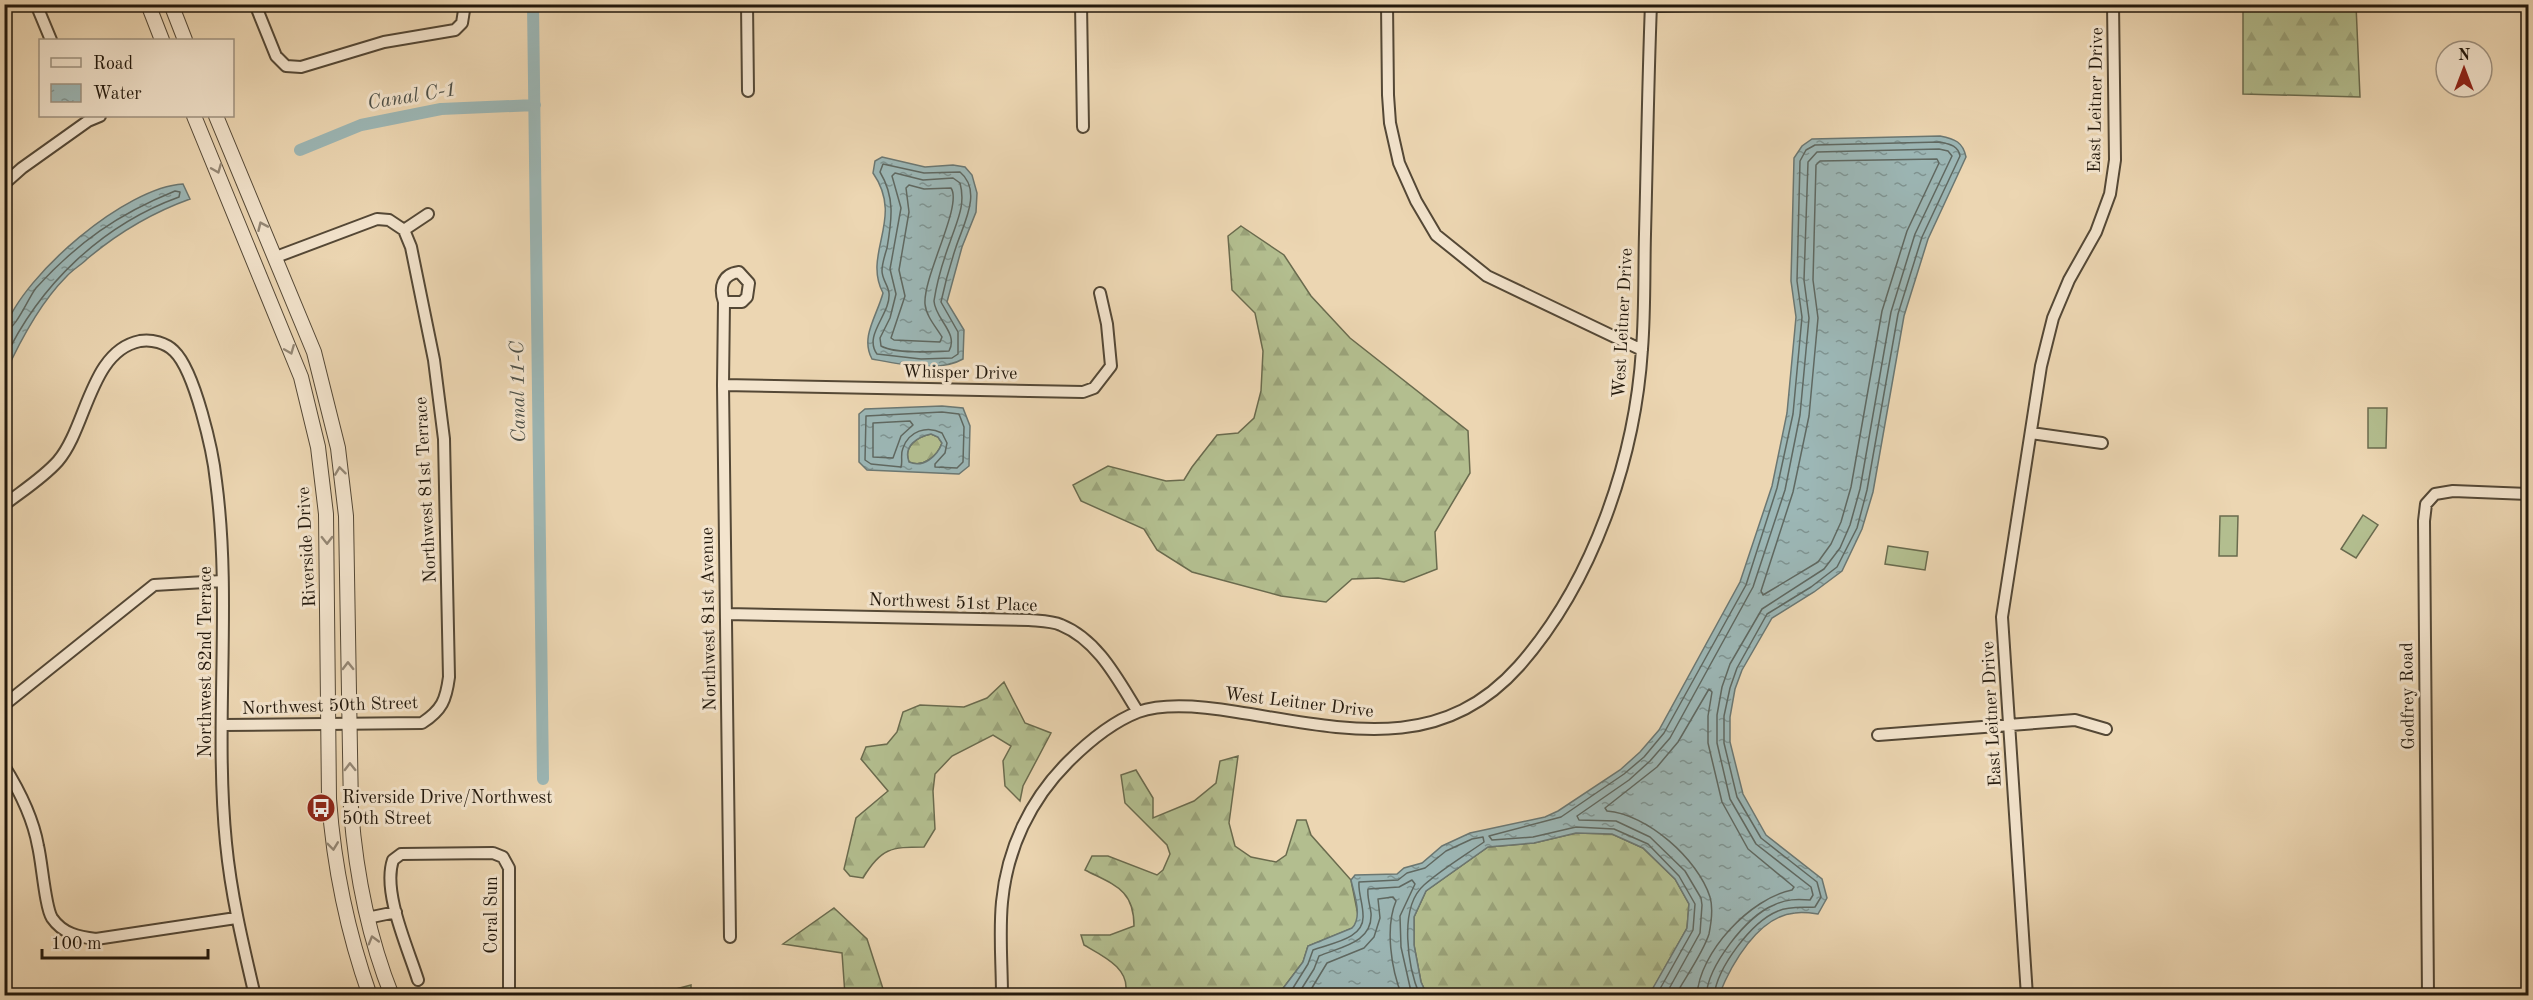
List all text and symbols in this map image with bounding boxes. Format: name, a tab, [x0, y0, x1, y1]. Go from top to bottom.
street label: East Leitner Drive	[2086, 27, 2106, 173]
legend	[39, 39, 234, 117]
north arrow	[2434, 39, 2494, 99]
text: N	[2458, 48, 2471, 64]
text: Road	[93, 55, 133, 73]
water label: Canal C-1	[366, 80, 458, 114]
text: Water	[93, 85, 142, 103]
one-way arrow	[210, 163, 222, 174]
one-way arrow	[257, 222, 269, 233]
street label: West Leitner Drive	[1610, 248, 1636, 398]
water label: Canal 11-C	[508, 340, 530, 443]
one-way arrow	[283, 344, 295, 355]
street label: Whisper Drive	[902, 363, 1018, 383]
street label: Northwest 81st Terrace	[412, 396, 440, 584]
one-way arrow	[335, 467, 347, 476]
street label: Riverside Drive	[295, 486, 319, 608]
street label: Northwest 81st Avenue	[698, 527, 720, 711]
one-way arrow	[321, 536, 333, 545]
street label: Northwest 82nd Terrace	[197, 566, 215, 758]
street label: Northwest 51st Place	[868, 591, 1038, 615]
street label: East Leitner Drive	[1979, 641, 2005, 787]
street label: Godfrey Road	[2398, 642, 2418, 750]
one-way arrow	[342, 662, 354, 671]
street label: West Leitner Drive	[1223, 685, 1375, 721]
street label: Northwest 50th Street	[241, 694, 419, 718]
one-way arrow	[344, 763, 356, 772]
place label: Riverside Drive/Northwest 50th Street	[342, 789, 553, 828]
bus stop icon: Riverside Drive/Northwest 50th Street	[305, 792, 337, 824]
one-way arrow	[326, 842, 339, 851]
street label: Coral Sun	[483, 876, 501, 954]
scale bar	[42, 922, 208, 960]
text: 100 m	[51, 935, 102, 953]
one-way arrow	[368, 935, 380, 946]

